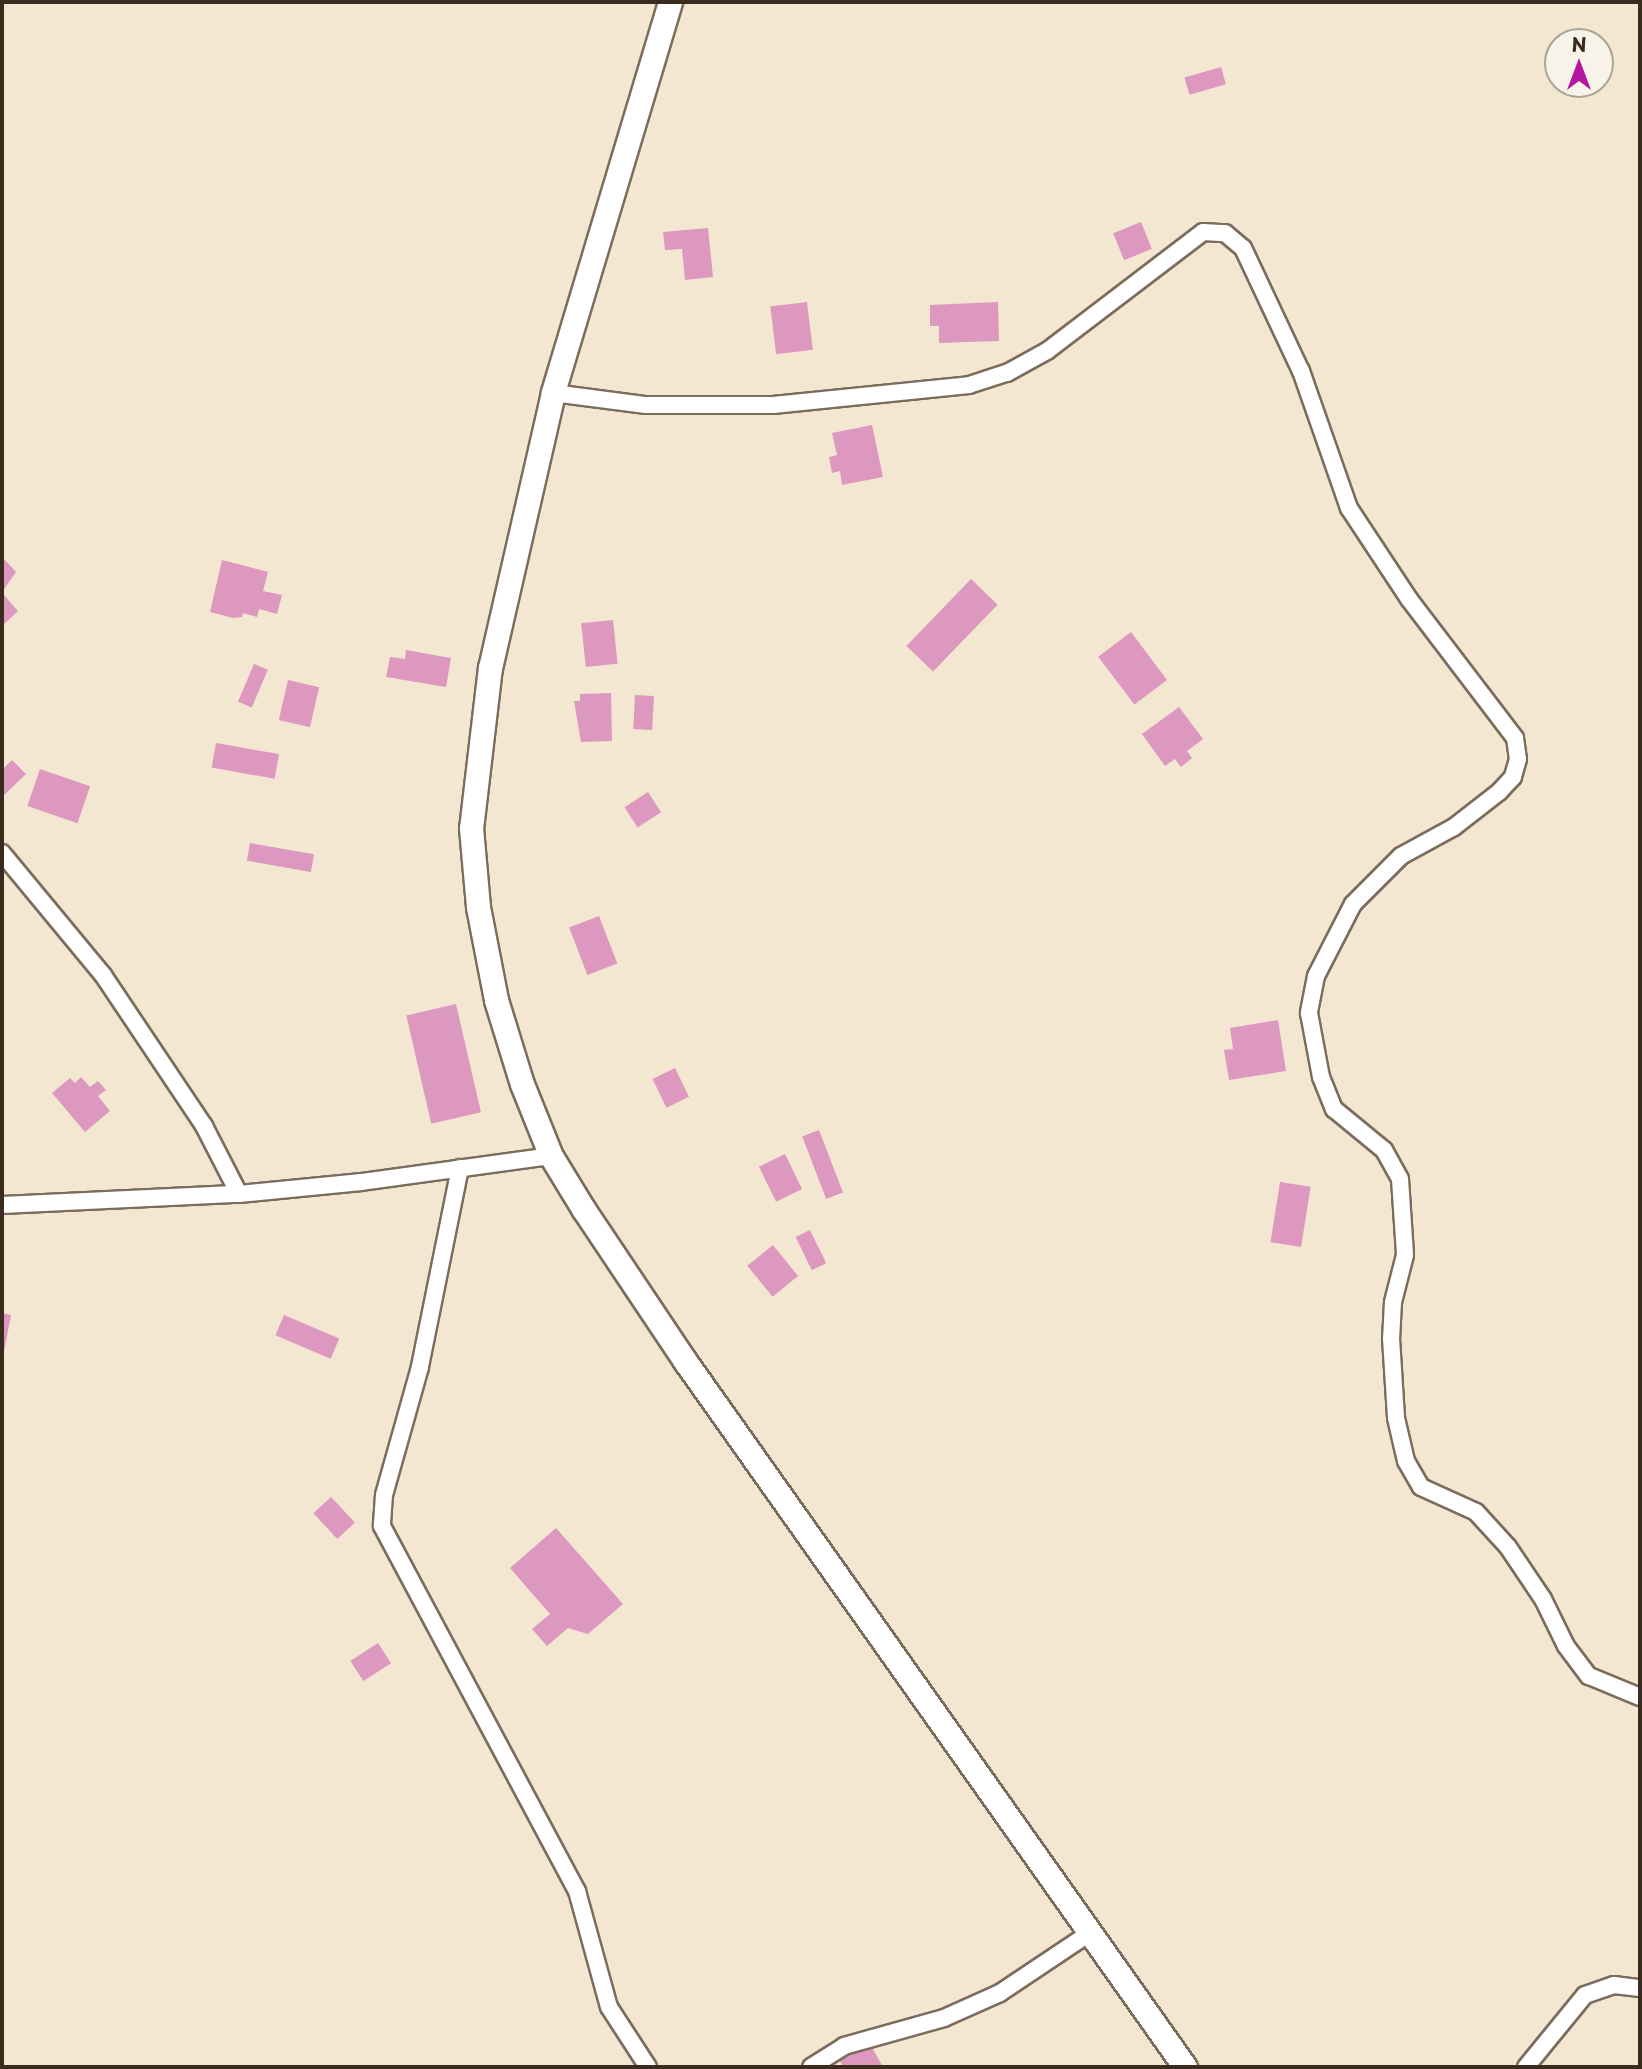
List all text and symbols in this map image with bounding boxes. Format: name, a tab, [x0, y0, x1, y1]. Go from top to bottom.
north arrow	[1544, 28, 1614, 98]
text: N	[1571, 30, 1587, 58]

